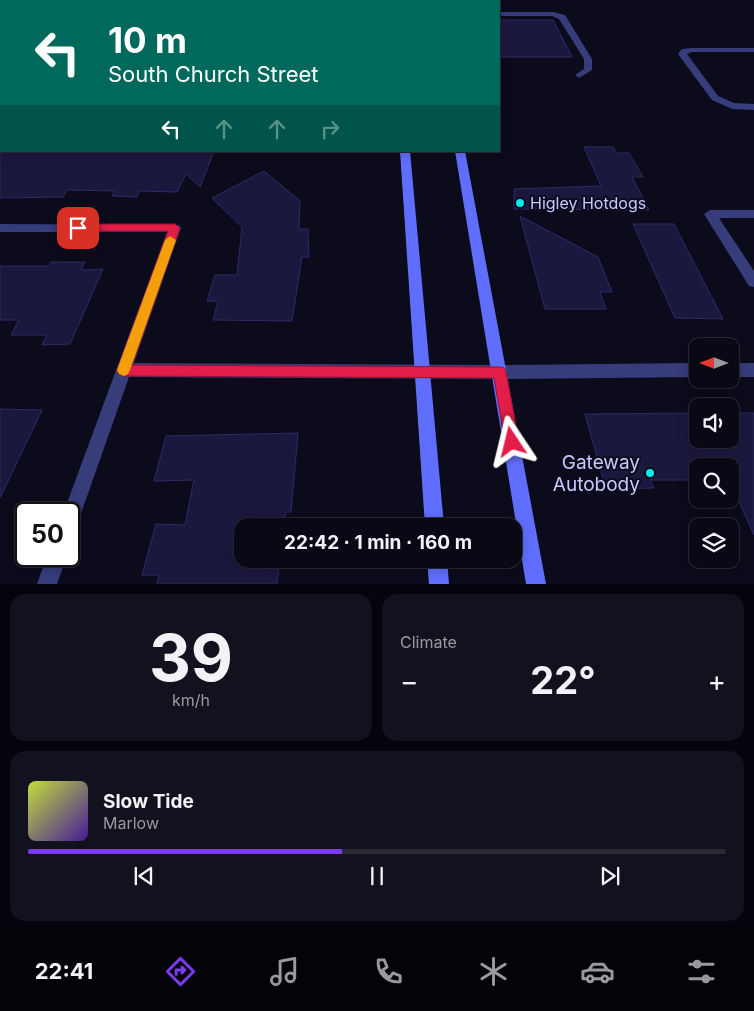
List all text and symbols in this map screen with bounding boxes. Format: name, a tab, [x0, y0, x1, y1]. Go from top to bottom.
text: 10 m	[108, 19, 187, 61]
icon: left	[25, 20, 90, 85]
text: South Church Street	[108, 61, 319, 87]
icon: left	[157, 115, 185, 143]
icon: ahead	[210, 115, 238, 143]
icon: ahead	[263, 115, 291, 143]
icon: right	[316, 115, 344, 143]
place label: Higley Hotdogs	[530, 193, 646, 213]
marker: Higley Hotdogs	[514, 197, 526, 209]
pin	[57, 207, 99, 249]
icon: arrive	[64, 214, 92, 242]
north arrow	[689, 338, 739, 388]
map controls	[689, 338, 739, 568]
button: sound	[689, 398, 739, 448]
position arrow	[485, 415, 537, 467]
place label: Gateway Autobody	[553, 451, 640, 496]
button: search	[689, 458, 739, 508]
marker: Gateway Autobody	[644, 467, 656, 479]
speed limit sign: 50	[15, 502, 80, 567]
button: layers	[689, 518, 739, 568]
text: 22:42 · 1 min · 160 m	[284, 531, 472, 554]
text: 39	[149, 618, 233, 697]
text: Climate	[400, 632, 457, 652]
text: 22°	[530, 657, 596, 703]
text: −	[400, 664, 419, 698]
text: +	[707, 664, 726, 698]
text: km/h	[172, 690, 210, 710]
text: Slow Tide	[103, 790, 194, 813]
text: Marlow	[103, 813, 159, 833]
icon: previous	[130, 862, 158, 890]
icon: pause	[363, 862, 391, 890]
icon: next	[596, 862, 624, 890]
icon: directions	[163, 954, 198, 989]
icon: music	[267, 954, 302, 989]
icon: phone	[371, 954, 406, 989]
icon: climate	[476, 954, 511, 989]
icon: car	[580, 954, 615, 989]
icon: filters	[684, 954, 719, 989]
text: 22:41	[35, 958, 93, 984]

